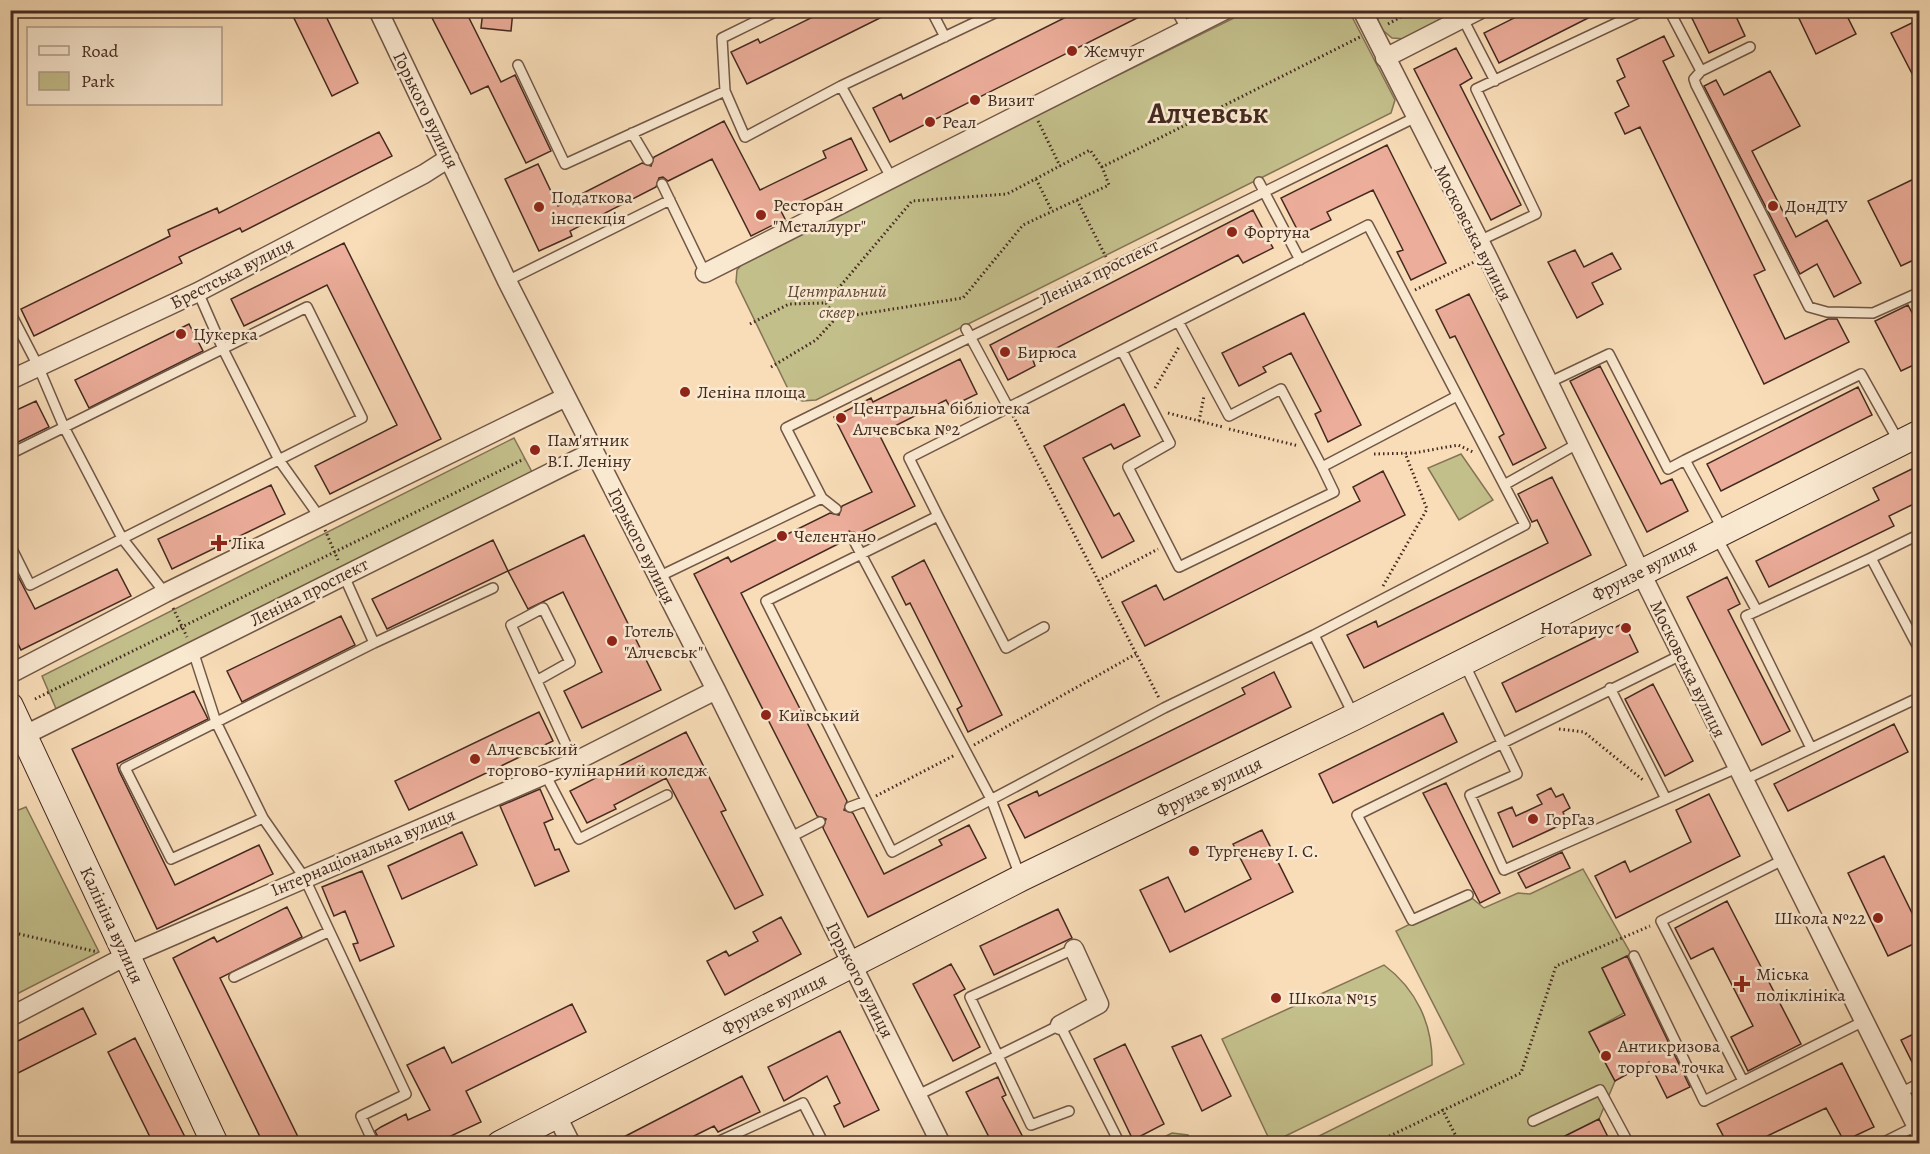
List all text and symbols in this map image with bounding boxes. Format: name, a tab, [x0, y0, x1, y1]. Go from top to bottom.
legend	[27, 27, 222, 105]
text: Road	[81, 39, 119, 63]
place label: Жемчуг	[1084, 39, 1145, 63]
marker: Жемчуг	[1065, 44, 1079, 58]
street label: Горького вулиця	[387, 48, 465, 172]
text: Park	[81, 69, 115, 93]
place label: Визит	[987, 88, 1034, 112]
marker: Визит	[968, 93, 982, 107]
district label: Алчевськ	[1147, 93, 1268, 133]
place label: Реал	[942, 110, 977, 134]
marker: Реал	[923, 115, 937, 129]
street label: Московська вулиця	[1428, 161, 1518, 305]
place label: Податкова інспекція	[551, 185, 633, 230]
place label: Ресторан "Металлург"	[773, 193, 866, 238]
place label: ДонДТУ	[1785, 194, 1848, 218]
marker: ДонДТУ	[1766, 199, 1780, 213]
marker: Податкова інспекція	[532, 200, 546, 214]
marker: Ресторан "Металлург"	[754, 208, 768, 222]
place label: Фортуна	[1244, 220, 1311, 244]
marker: Фортуна	[1225, 225, 1239, 239]
street label: Брестська вулиця	[166, 232, 298, 314]
street label: Леніна проспект	[1035, 233, 1163, 311]
park label: Центральний сквер	[787, 279, 887, 324]
place label: Цукерка	[193, 322, 259, 346]
marker: Цукерка	[174, 327, 188, 341]
place label: Бирюса	[1017, 340, 1078, 364]
marker: Бирюса	[998, 345, 1012, 359]
place label: Леніна площа	[697, 380, 807, 404]
marker: Леніна площа	[678, 385, 692, 399]
place label: Центральна бібліотека Алчевська №2	[852, 396, 1031, 441]
marker: Центральна бібліотека Алчевська №2	[834, 411, 848, 425]
place label: Пам'ятник В.I. Ленiну	[547, 428, 632, 473]
marker: Пам'ятник В.I. Ленiну	[528, 443, 542, 457]
street label: Горького вулиця	[602, 484, 682, 608]
place label: Челентано	[794, 524, 876, 548]
marker: Челентано	[775, 529, 789, 543]
place label: Ліка	[231, 531, 266, 555]
street label: Фрунзе вулиця	[1587, 533, 1701, 607]
marker: Ліка	[212, 536, 226, 550]
street label: Леніна проспект	[246, 552, 372, 632]
street label: Московська вулиця	[1644, 596, 1732, 742]
place label: Нотариус	[1540, 616, 1614, 640]
place label: Готель "Алчевськ"	[624, 619, 704, 664]
marker: Нотариус	[1619, 621, 1633, 635]
marker: Готель "Алчевськ"	[605, 634, 619, 648]
place label: Київський	[778, 703, 860, 727]
marker: Київський	[759, 708, 773, 722]
place label: Алчевський торгово-кулінарний коледж	[486, 737, 708, 782]
street label: Фрунзе вулиця	[1152, 751, 1266, 823]
marker: Алчевський торгово-кулінарний коледж	[468, 752, 482, 766]
street label: Інтернаціональна вулиця	[267, 802, 459, 902]
place label: ГорГаз	[1545, 807, 1595, 831]
marker: ГорГаз	[1526, 812, 1540, 826]
place label: Тургенєву І. С.	[1206, 839, 1319, 863]
marker: Тургенєву І. С.	[1187, 844, 1201, 858]
street label: Калініна вулиця	[74, 863, 150, 987]
place label: Школа №22	[1774, 906, 1866, 930]
marker: Школа №22	[1871, 911, 1885, 925]
street label: Горького вулиця	[820, 918, 900, 1042]
place label: Міська поліклініка	[1756, 962, 1846, 1007]
street label: Фрунзе вулиця	[717, 967, 831, 1041]
marker: Міська поліклініка	[1733, 975, 1751, 993]
place label: Школа №15	[1288, 986, 1377, 1010]
marker: Школа №15	[1269, 991, 1283, 1005]
place label: Антикризова торгова точка	[1617, 1034, 1725, 1079]
marker: Антикризова торгова точка	[1599, 1049, 1613, 1063]

